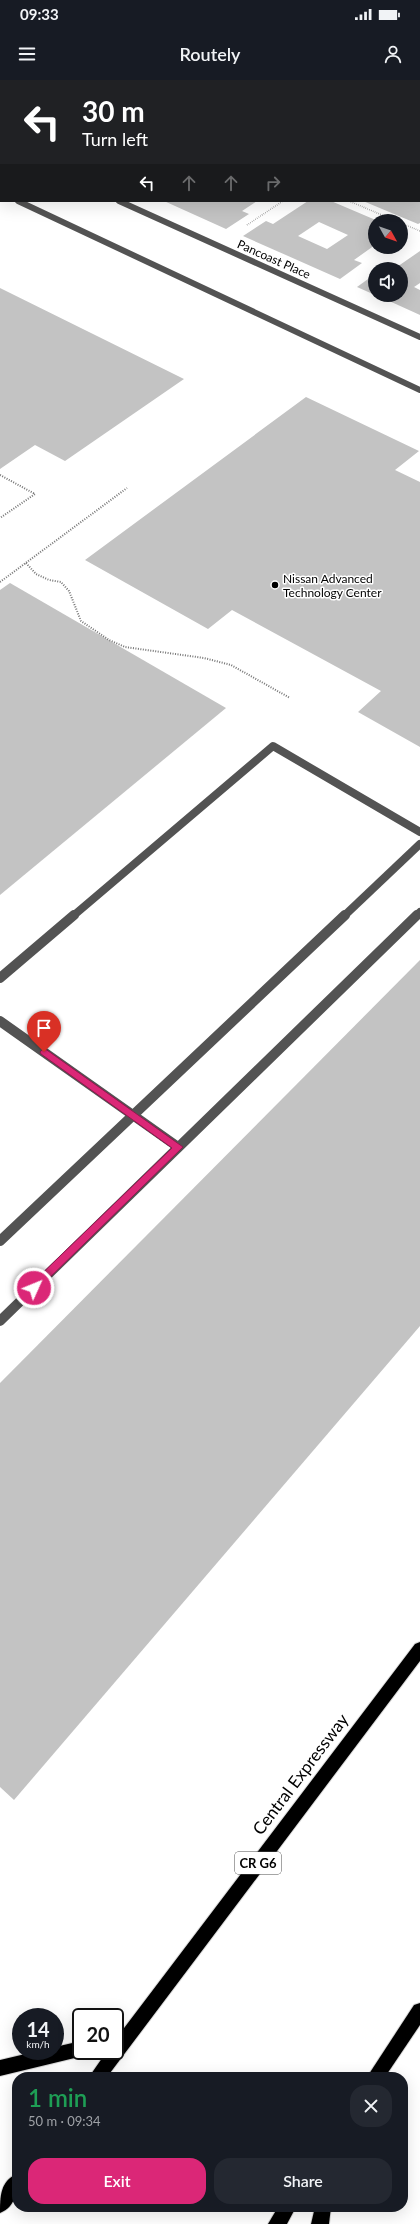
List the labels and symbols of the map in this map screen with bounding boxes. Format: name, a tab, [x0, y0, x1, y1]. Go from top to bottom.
north arrow	[368, 214, 408, 254]
street label: Pancoast Place	[235, 236, 313, 282]
place label: Nissan Advanced Technology Center	[283, 571, 382, 600]
marker: Nissan Advanced Technology Center	[270, 580, 280, 590]
pin	[27, 1011, 61, 1052]
position arrow	[13, 1267, 55, 1309]
street label: Central Expressway	[248, 1709, 352, 1839]
road number: CR G6	[235, 1852, 281, 1874]
speed limit sign: 20	[72, 2008, 124, 2060]

